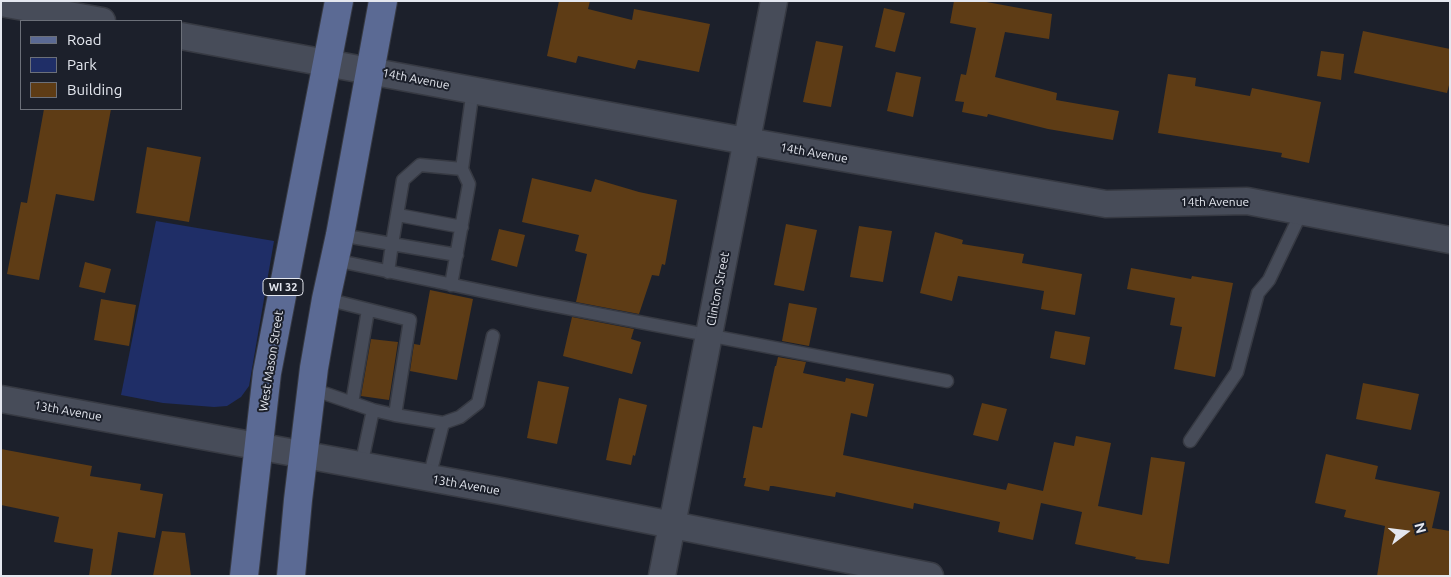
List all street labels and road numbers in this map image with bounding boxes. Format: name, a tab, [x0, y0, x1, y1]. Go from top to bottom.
street label: 14th Avenue	[381, 65, 451, 93]
street label: 14th Avenue	[779, 140, 849, 166]
street label: 14th Avenue	[1181, 195, 1249, 209]
street label: Clinton Street	[704, 251, 732, 327]
road number: WI 32	[263, 278, 303, 296]
street label: West Mason Street	[256, 309, 286, 413]
street label: 13th Avenue	[33, 398, 103, 424]
street label: 13th Avenue	[431, 472, 501, 498]

